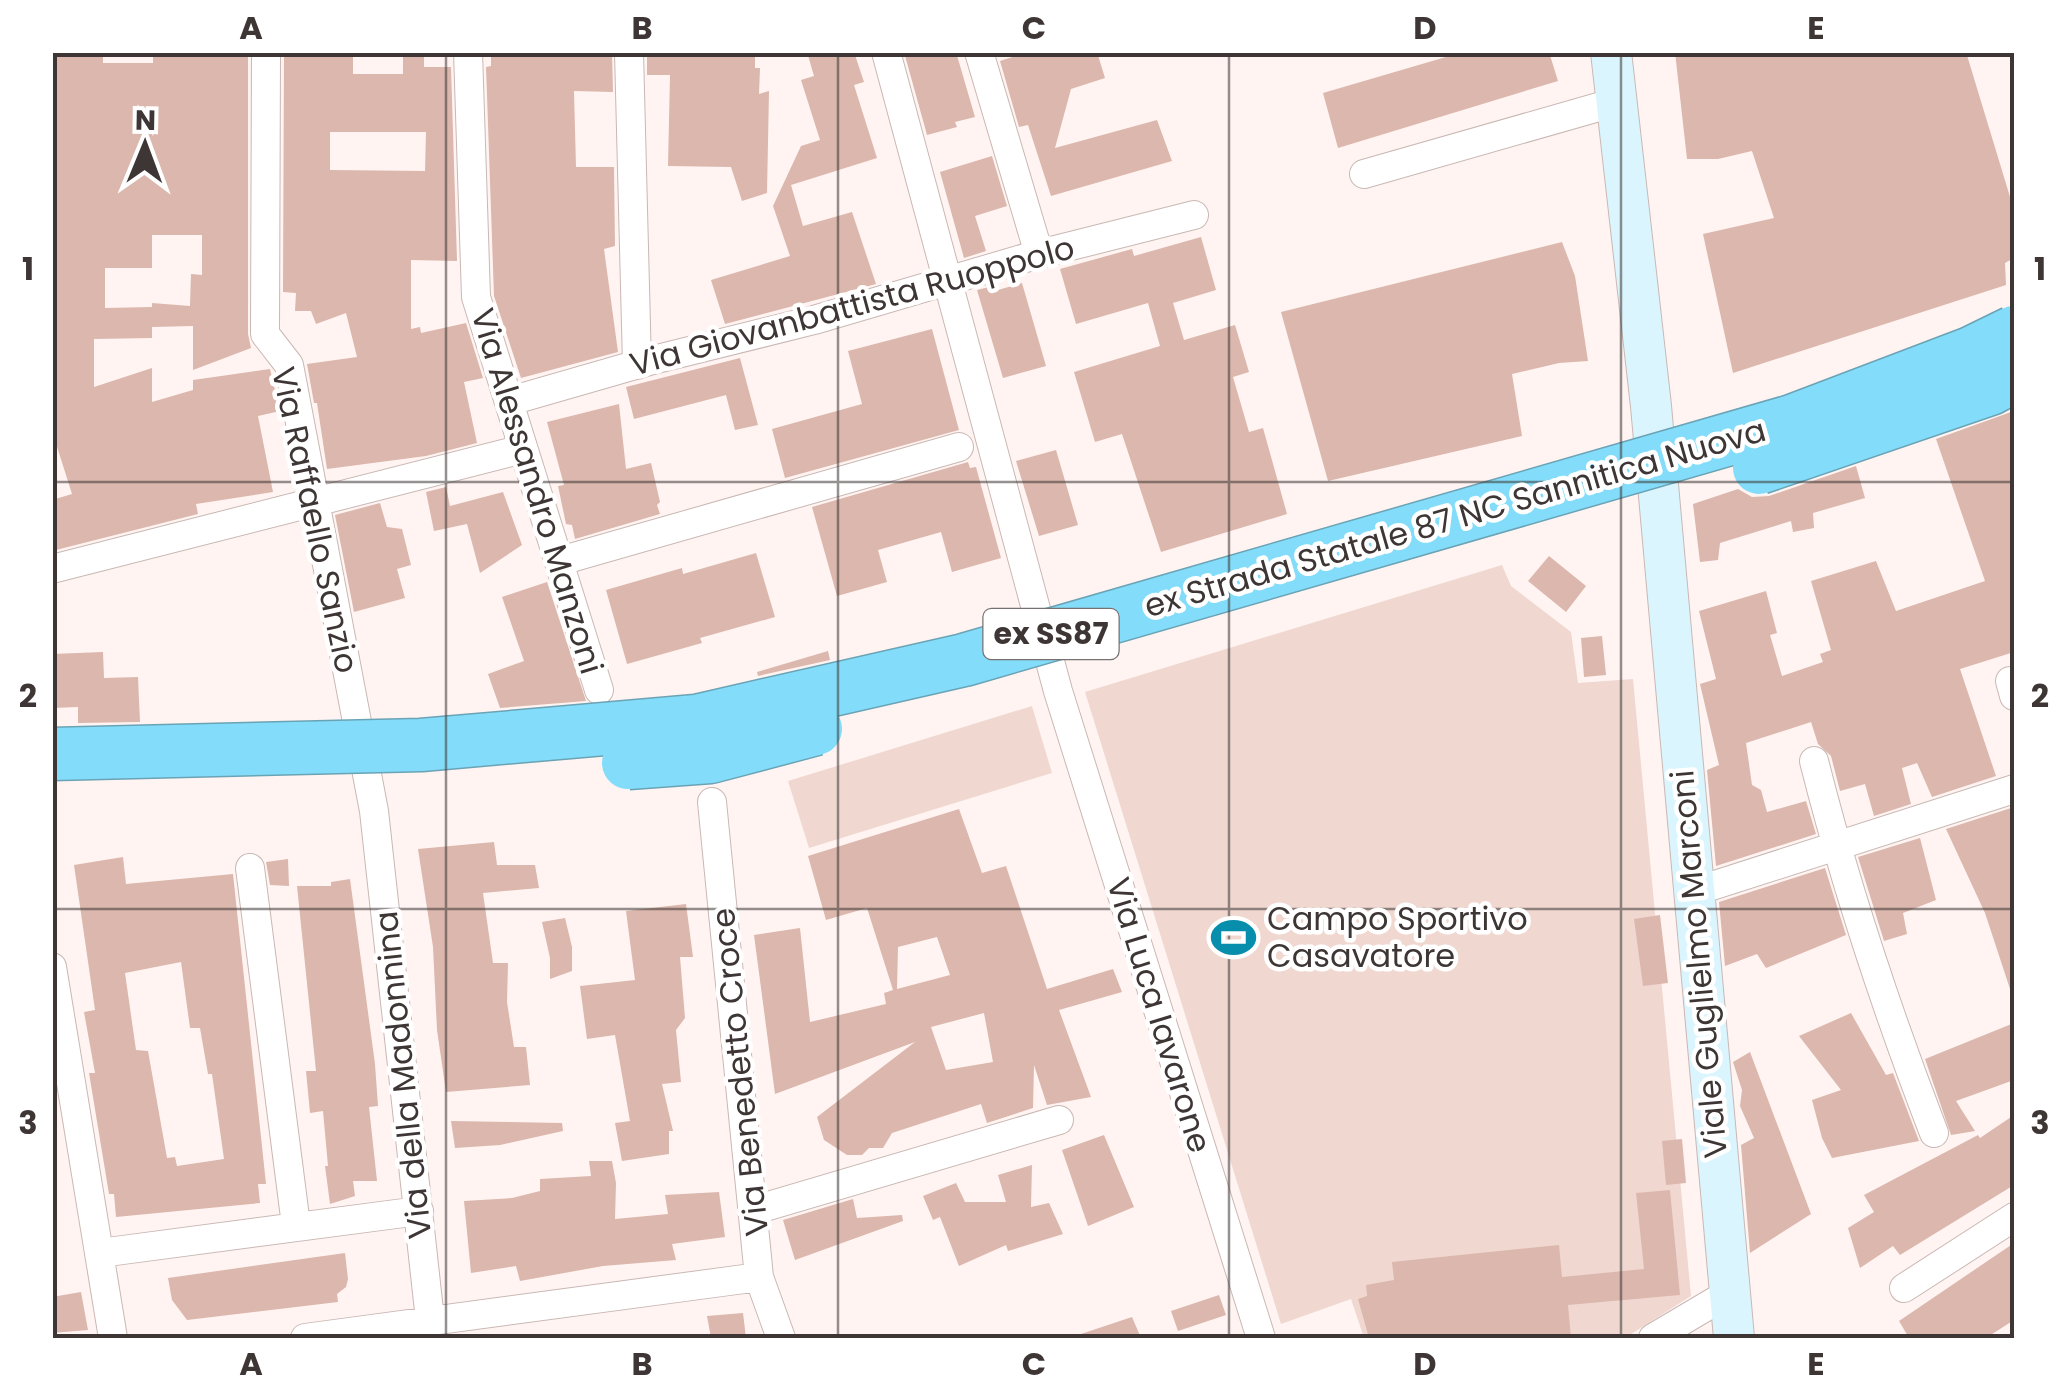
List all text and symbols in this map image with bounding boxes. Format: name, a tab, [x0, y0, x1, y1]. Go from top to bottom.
text: A	[239, 5, 263, 50]
text: B	[631, 5, 653, 50]
text: C	[1022, 5, 1046, 50]
text: D	[1413, 5, 1437, 50]
text: E	[1807, 5, 1825, 50]
north arrow	[95, 95, 195, 195]
text: N	[135, 101, 156, 140]
street label: Via Giovanbattista Ruoppolo	[625, 224, 1079, 387]
text: 1	[22, 246, 34, 291]
text: 1	[2034, 246, 2046, 291]
street label: Via Alessandro Manzoni	[460, 303, 615, 679]
street label: Via Raffaello Sanzio	[261, 363, 370, 677]
street label: ex Strada Statale 87 NC Sannitica Nuova	[1139, 407, 1771, 628]
road number: ex SS87	[984, 609, 1118, 659]
text: 2	[19, 673, 37, 718]
text: 2	[2031, 673, 2049, 718]
street label: Viale Guglielmo Marconi	[1659, 768, 1738, 1160]
street label: Via Luca Iavarone	[1096, 872, 1223, 1158]
place label: Campo Sportivo Casavatore	[1267, 896, 1528, 978]
street label: Via Benedetto Croce	[700, 906, 779, 1238]
street label: Via della Madonnina	[363, 909, 442, 1241]
sports icon: Campo Sportivo Casavatore	[1210, 913, 1258, 961]
text: 3	[18, 1100, 38, 1145]
text: 3	[2030, 1100, 2050, 1145]
text: A	[239, 1341, 263, 1386]
text: B	[631, 1341, 653, 1386]
text: C	[1022, 1341, 1046, 1386]
text: D	[1413, 1341, 1437, 1386]
text: E	[1807, 1341, 1825, 1386]

